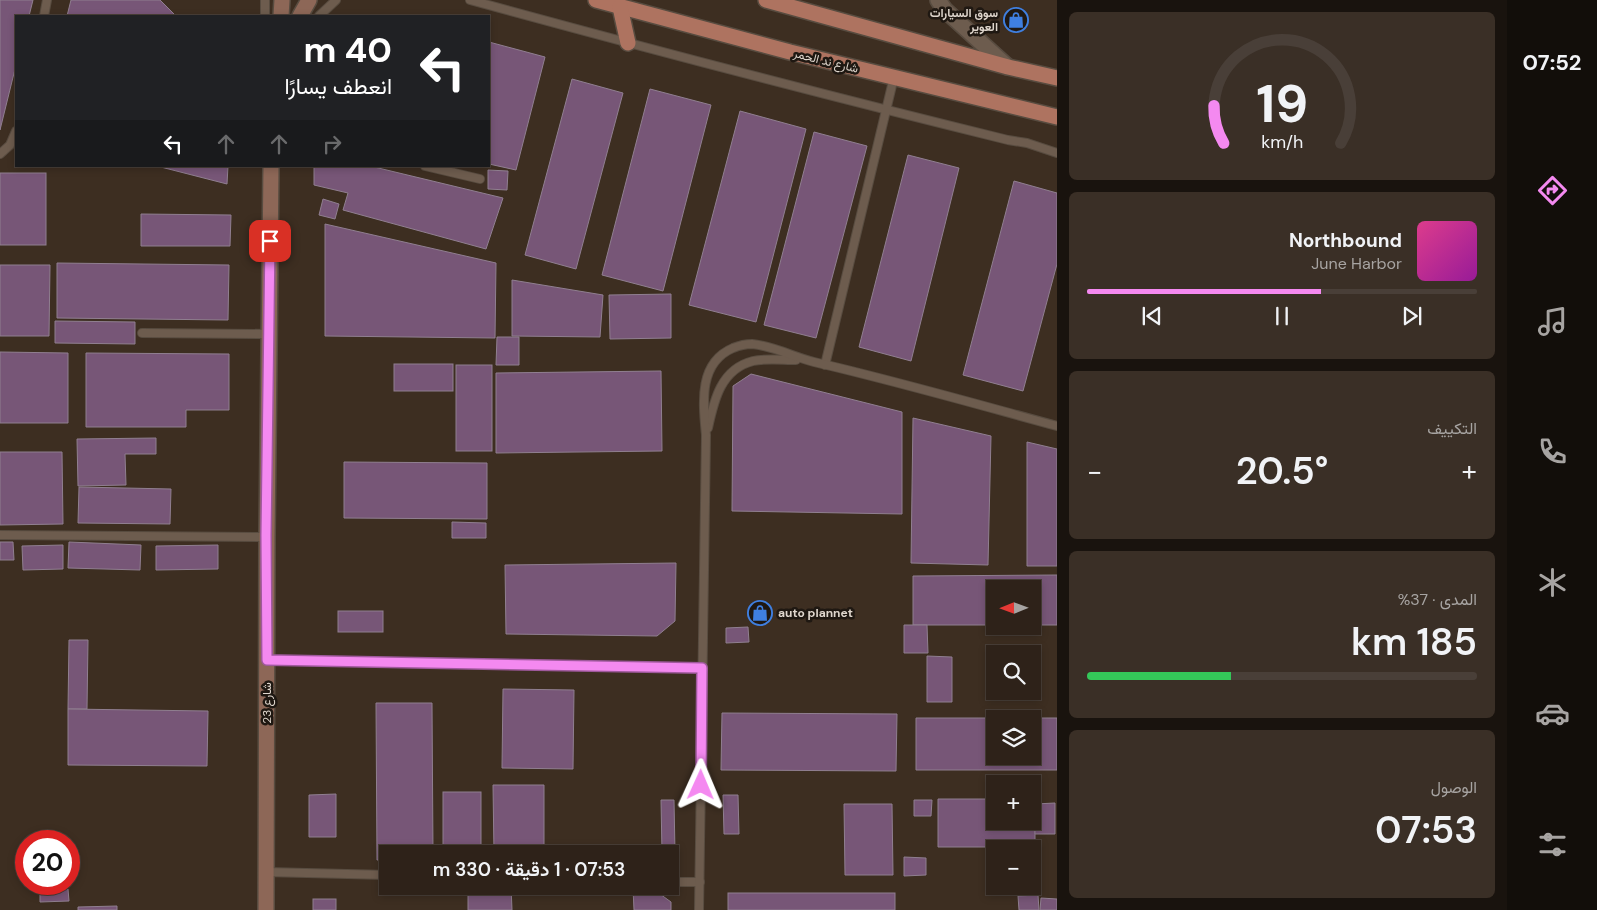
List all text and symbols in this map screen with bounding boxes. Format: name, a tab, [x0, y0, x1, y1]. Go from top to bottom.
place label: سوق السيارات العوير	[930, 5, 998, 35]
shop icon: سوق السيارات العوير	[1003, 7, 1029, 33]
text: 40 m	[303, 27, 392, 73]
icon: left	[410, 35, 475, 100]
street label: شارع ند الحمر	[791, 45, 860, 78]
text: 07:52	[1523, 48, 1582, 77]
text: 19	[1256, 70, 1308, 138]
text: انعطف يسارًا	[285, 72, 392, 101]
icon: left	[159, 130, 187, 158]
icon: ahead	[212, 130, 240, 158]
icon: ahead	[265, 130, 293, 158]
icon: right	[318, 130, 346, 158]
text: km/h	[1261, 130, 1303, 154]
icon: directions	[1535, 173, 1570, 208]
pin	[249, 220, 291, 262]
icon: arrive	[256, 227, 284, 255]
text: Northbound	[1289, 228, 1402, 253]
text: June Harbor	[1311, 253, 1402, 274]
icon: previous	[1138, 302, 1166, 330]
icon: pause	[1268, 302, 1296, 330]
icon: next	[1398, 302, 1426, 330]
icon: music	[1535, 304, 1570, 339]
text: التكييف	[1427, 418, 1477, 439]
icon: phone	[1535, 434, 1570, 469]
text: 20.5°	[1236, 446, 1328, 496]
text: −	[1087, 453, 1102, 490]
text: +	[1462, 453, 1477, 490]
icon: climate	[1535, 565, 1570, 600]
north arrow	[986, 580, 1041, 635]
map controls	[986, 580, 1041, 895]
text: المدى · 37%	[1398, 589, 1477, 610]
shop icon: auto plannet	[747, 600, 773, 626]
place label: auto plannet	[778, 605, 853, 621]
text: 185 km	[1351, 617, 1477, 667]
button: search	[986, 645, 1041, 700]
street label: شارع 23	[259, 682, 276, 724]
icon: car	[1535, 696, 1570, 731]
button: layers	[986, 710, 1041, 765]
position arrow	[674, 758, 726, 810]
button: +	[986, 775, 1041, 830]
text: الوصول	[1431, 777, 1477, 798]
text: 07:53	[1375, 805, 1477, 855]
icon: filters	[1535, 827, 1570, 862]
speed limit sign: 20	[15, 830, 80, 895]
button: −	[986, 840, 1041, 895]
text: 07:53 · 1 دقيقة · 330 m	[433, 857, 625, 882]

